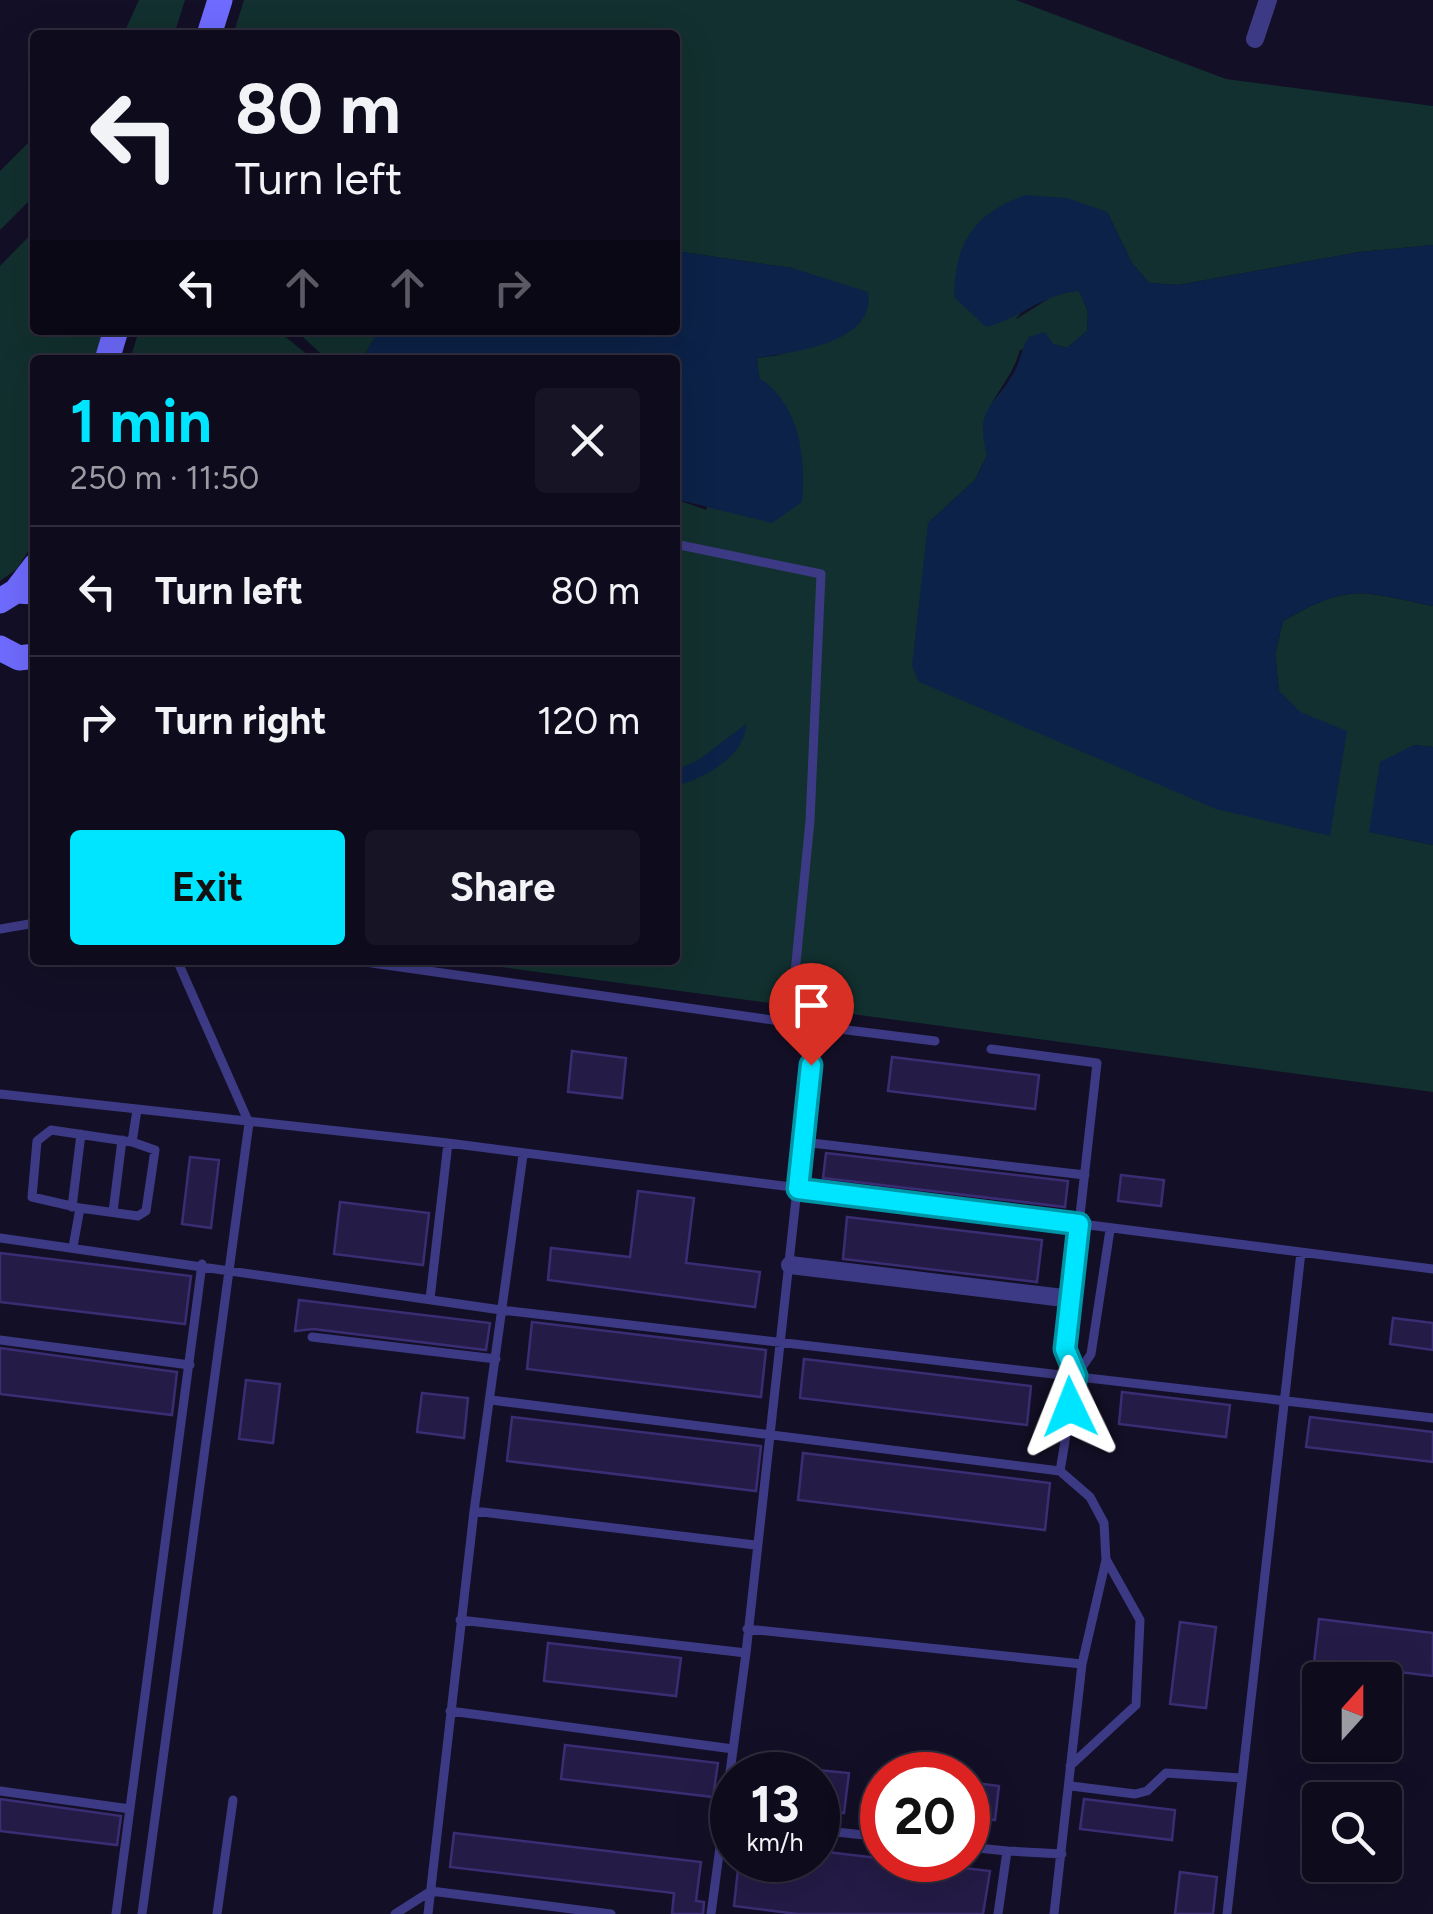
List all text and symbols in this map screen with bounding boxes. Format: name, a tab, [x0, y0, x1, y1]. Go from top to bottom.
text: 80 m	[235, 66, 401, 151]
icon: left	[70, 70, 200, 200]
text: Turn left	[235, 151, 402, 205]
icon: left	[170, 260, 225, 315]
icon: ahead	[275, 260, 330, 315]
icon: ahead	[380, 260, 435, 315]
icon: right	[485, 260, 540, 315]
text: 1 min	[70, 385, 212, 457]
button: close	[535, 388, 640, 493]
text: 250 m · 11:50	[70, 459, 259, 497]
icon: left	[70, 564, 125, 619]
text: Turn left	[155, 568, 303, 614]
text: 80 m	[551, 568, 640, 614]
icon: right	[70, 694, 125, 749]
text: Turn right	[155, 698, 327, 744]
text: 120 m	[537, 698, 640, 744]
button: Exit	[70, 830, 345, 945]
button: Share	[365, 830, 640, 945]
pin	[769, 963, 854, 1066]
icon: arrive	[784, 978, 839, 1033]
position arrow	[1018, 1355, 1122, 1459]
north arrow	[1302, 1662, 1402, 1762]
map controls	[1302, 1662, 1402, 1882]
speed limit sign: 20	[860, 1752, 990, 1882]
text: 13	[751, 1774, 799, 1835]
button: search	[1302, 1782, 1402, 1882]
text: km/h	[746, 1827, 804, 1857]

